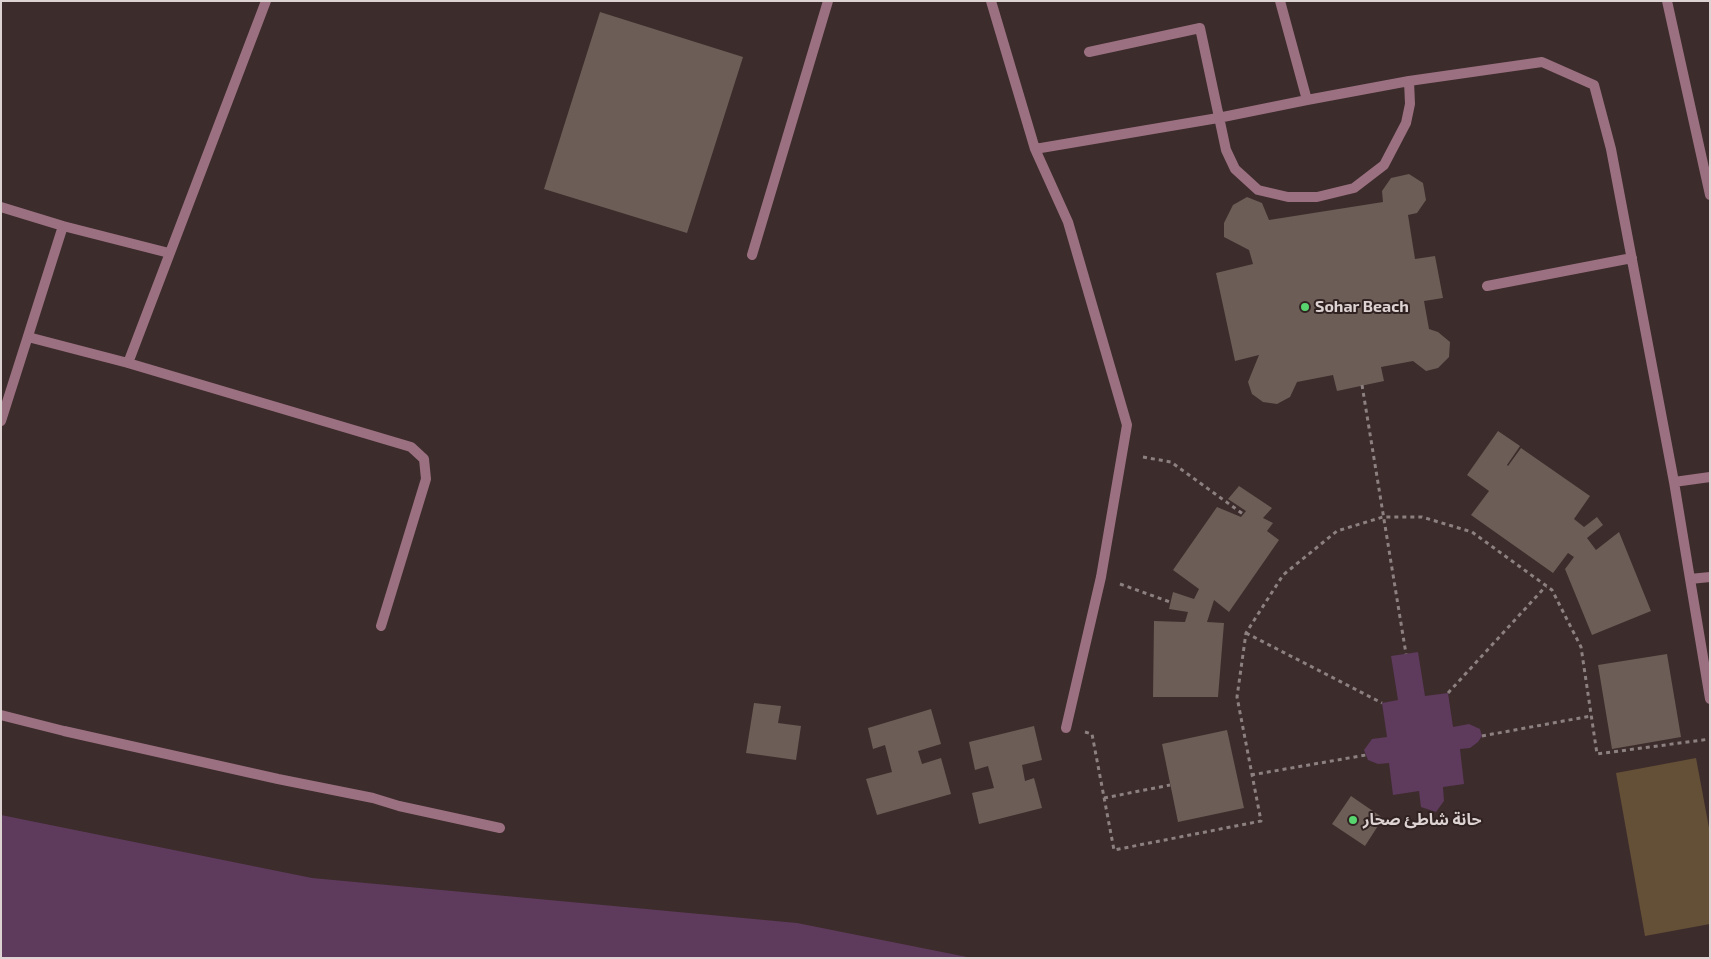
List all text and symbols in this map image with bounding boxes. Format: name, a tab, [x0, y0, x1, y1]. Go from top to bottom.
place label: Sohar Beach	[1315, 297, 1409, 317]
marker: Sohar Beach	[1299, 301, 1311, 313]
place label: حانة شاطئ صحار	[1363, 810, 1482, 830]
marker: حانة شاطئ صحار	[1347, 814, 1359, 826]

